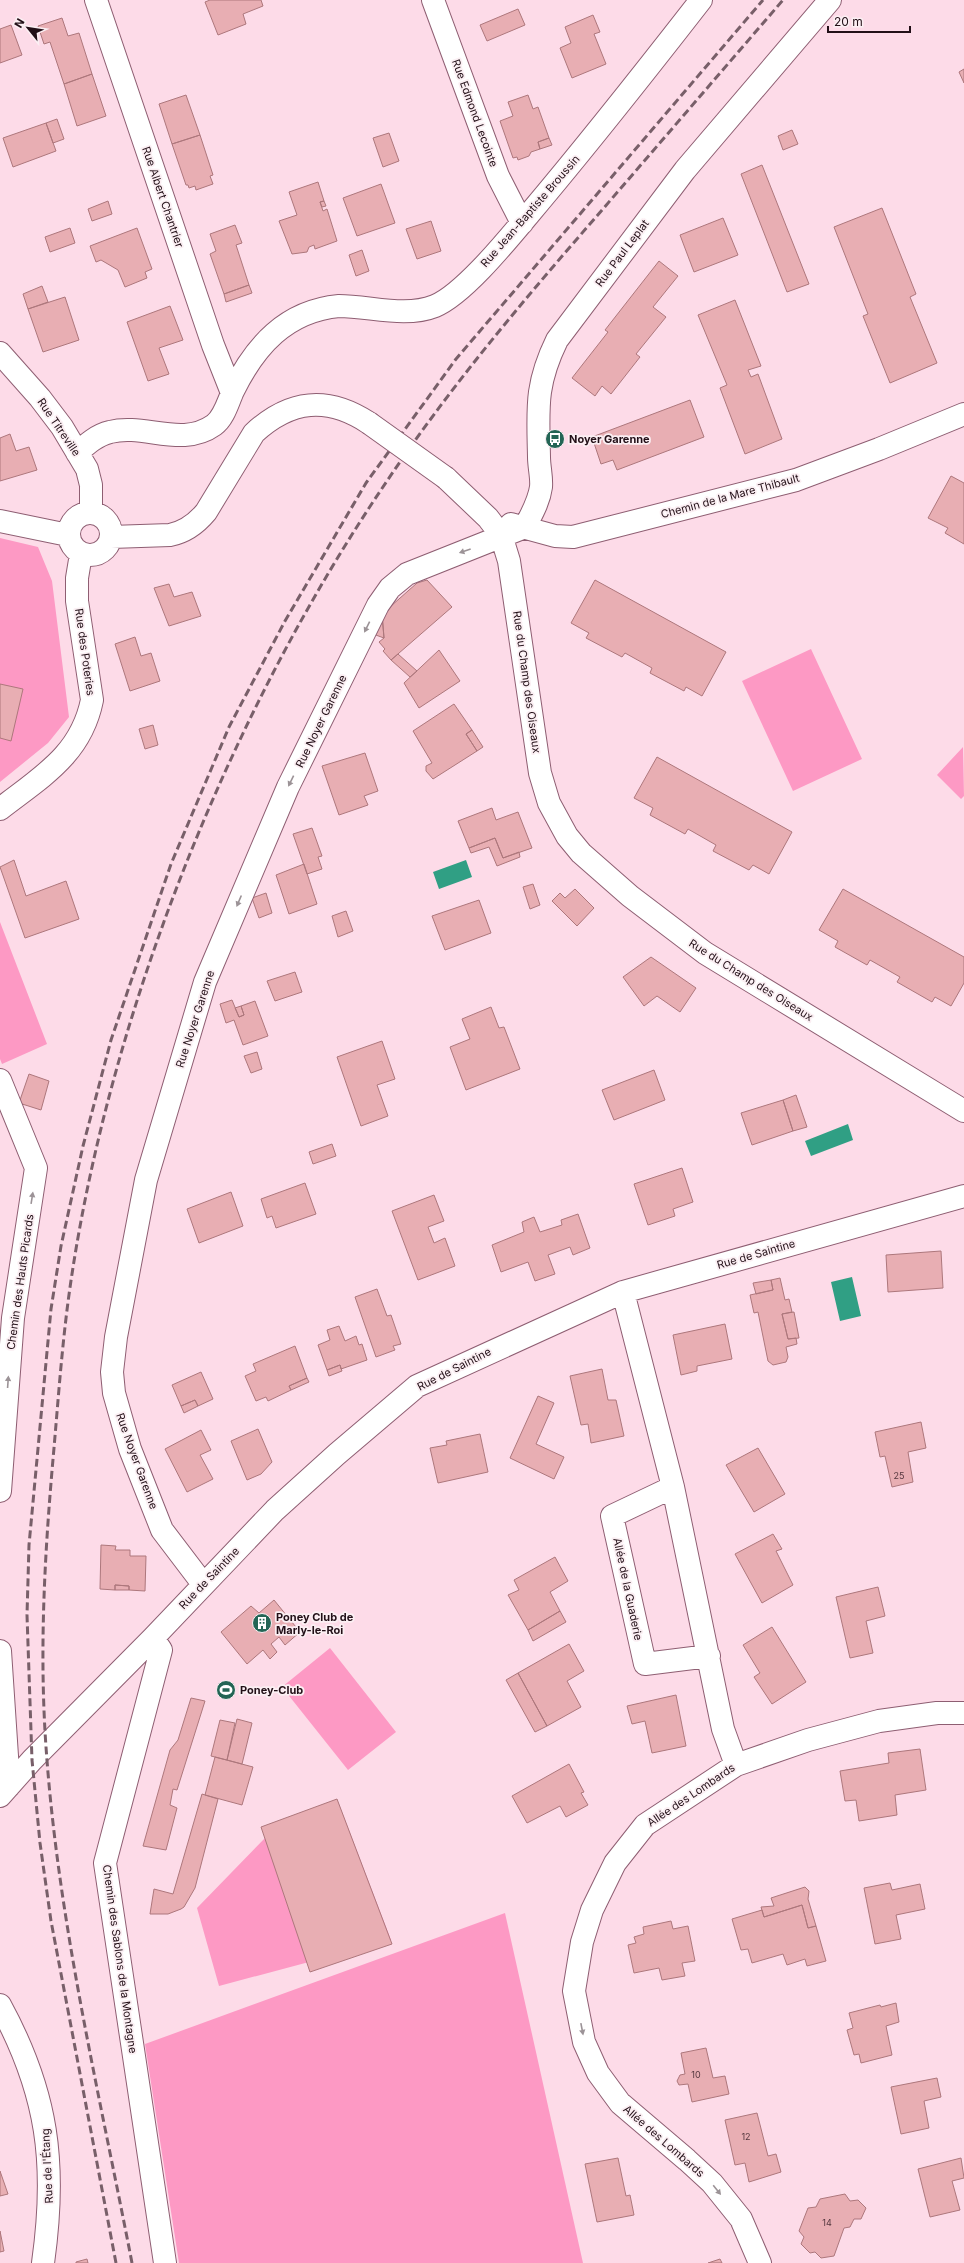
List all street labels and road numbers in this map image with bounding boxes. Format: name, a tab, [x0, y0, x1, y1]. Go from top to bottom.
street label: Rue Edmond Lecointe	[449, 57, 501, 169]
street label: Rue Albert Chantrier	[139, 145, 187, 249]
street label: Rue Jean-Baptiste Broussin	[478, 152, 582, 270]
street label: Rue Paul Leplat	[592, 216, 652, 289]
street label: Rue Titreville	[34, 395, 84, 459]
street label: Chemin de la Mare Thibault	[659, 471, 801, 521]
street label: Rue des Poteries	[72, 608, 98, 697]
street label: Rue du Champ des Oiseaux	[510, 610, 544, 754]
street label: Rue Noyer Garenne	[292, 672, 350, 770]
street label: Rue du Champ des Oiseaux	[686, 936, 816, 1024]
street label: Rue Noyer Garenne	[173, 969, 217, 1069]
street label: Chemin des Hauts Picards	[4, 1213, 36, 1351]
street label: Rue de Saintine	[715, 1236, 797, 1272]
street label: Rue de Saintine	[415, 1344, 493, 1394]
street label: Rue Noyer Garenne	[113, 1411, 161, 1511]
street label: Allée de la Guaderie	[610, 1536, 646, 1642]
street label: Rue de Saintine	[176, 1544, 242, 1612]
street label: Allée des Lombards	[644, 1760, 738, 1830]
street label: Chemin des Sablons de la Montagne	[100, 1864, 140, 2054]
street label: Allée des Lombards	[621, 2102, 708, 2180]
street label: Rue de l'Étang	[38, 2128, 56, 2204]

